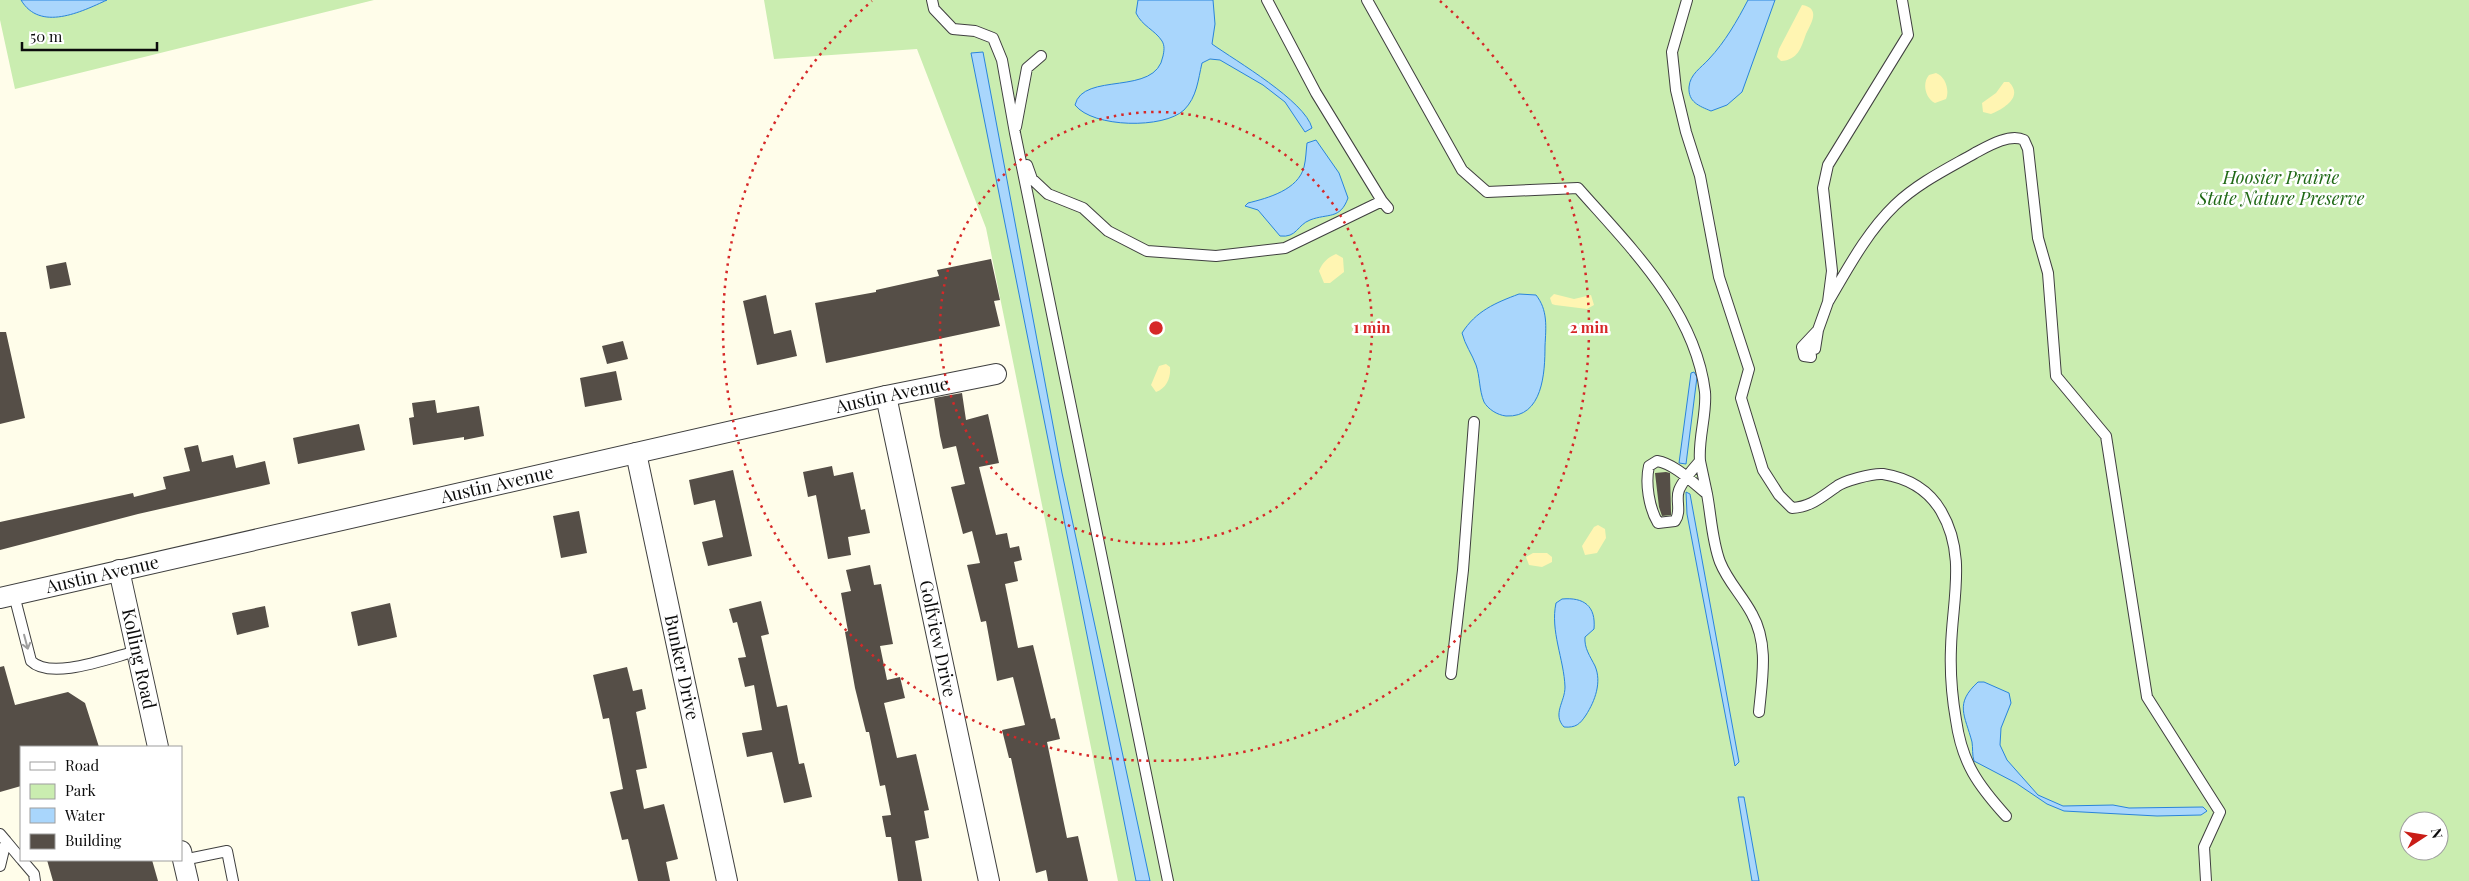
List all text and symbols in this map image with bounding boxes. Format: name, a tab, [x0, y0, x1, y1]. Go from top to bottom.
scale bar	[22, 20, 158, 52]
text: 50 m	[30, 26, 63, 46]
park label: Hoosier Prairie State Nature Preserve	[2197, 165, 2365, 210]
text: 1 min	[1354, 317, 1391, 337]
text: 2 min	[1570, 317, 1609, 337]
centre of rings	[1147, 319, 1165, 337]
street label: Austin Avenue	[832, 371, 951, 418]
street label: Austin Avenue	[437, 459, 556, 508]
street label: Austin Avenue	[42, 549, 161, 598]
street label: Golfview Drive	[914, 578, 963, 699]
street label: Kolling Road	[117, 606, 162, 712]
street label: Bunker Drive	[660, 612, 705, 722]
one-way arrow	[22, 633, 31, 649]
legend	[20, 746, 182, 861]
text: Road	[65, 755, 99, 775]
text: Park	[65, 780, 97, 800]
text: Water	[64, 805, 105, 825]
north arrow	[2399, 811, 2449, 861]
text: N	[2427, 826, 2448, 840]
text: Building	[65, 830, 122, 850]

